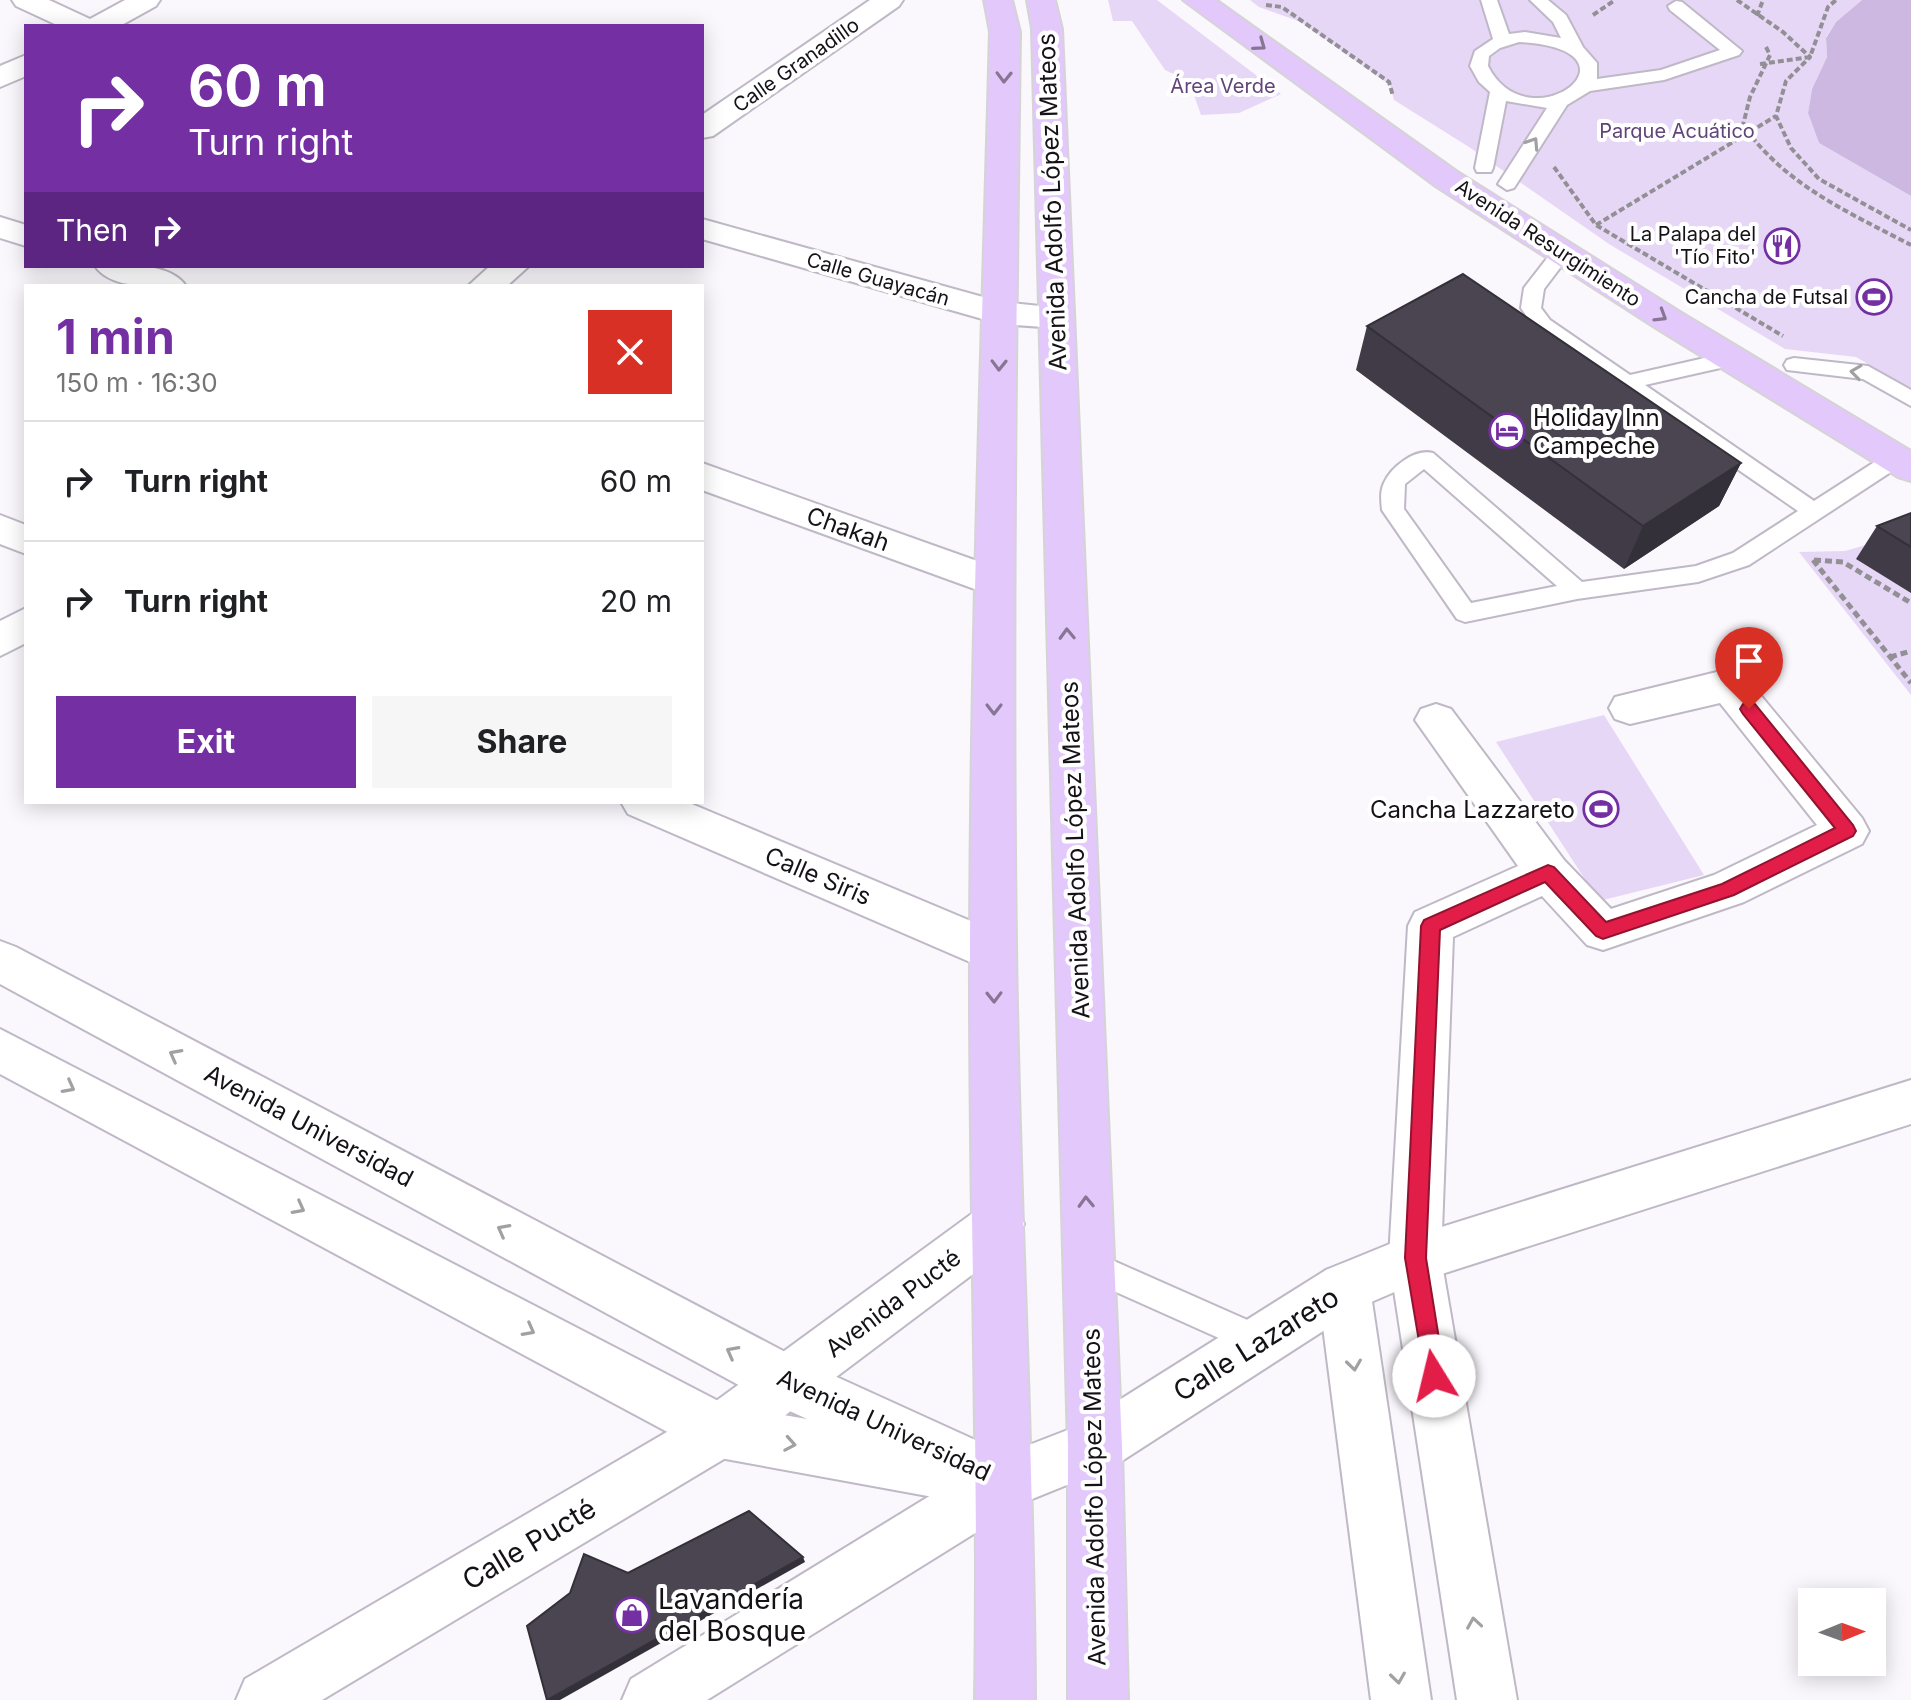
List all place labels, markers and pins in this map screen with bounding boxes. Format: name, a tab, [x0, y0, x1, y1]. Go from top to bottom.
place label: La Palapa del 'Tío Fito'	[1630, 222, 1756, 269]
restaurant icon: La Palapa del 'Tío Fito'	[1763, 227, 1801, 265]
sports icon: Cancha de Futsal	[1855, 278, 1893, 316]
place label: Cancha de Futsal	[1685, 285, 1848, 309]
place label: Holiday Inn Campeche	[1533, 403, 1660, 460]
hotel icon: Holiday Inn Campeche	[1488, 412, 1526, 450]
pin	[1715, 627, 1783, 709]
sports icon: Cancha Lazzareto	[1582, 790, 1620, 828]
place label: Cancha Lazzareto	[1370, 795, 1575, 824]
place label: Lavandería del Bosque	[658, 1582, 806, 1648]
shop icon: Lavandería del Bosque	[613, 1596, 651, 1634]

